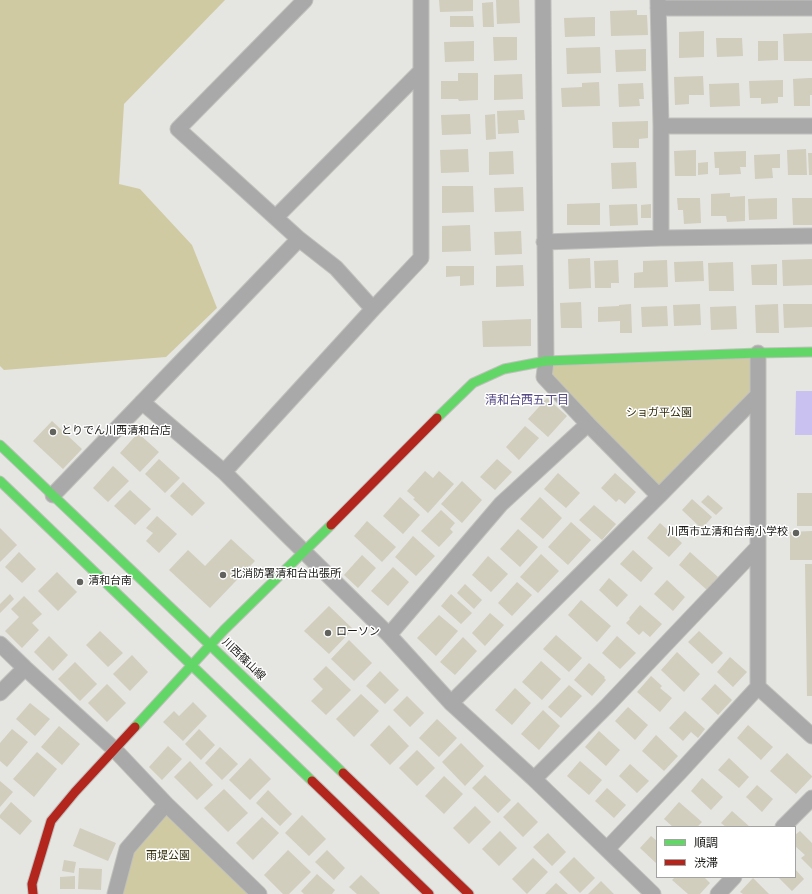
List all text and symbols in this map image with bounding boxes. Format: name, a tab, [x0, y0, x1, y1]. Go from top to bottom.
district label: 清和台西五丁目	[485, 395, 569, 409]
park label: ショガ平公園	[626, 407, 692, 421]
place label: とりでん川西清和台店	[61, 425, 171, 439]
marker: とりでん川西清和台店	[48, 427, 58, 437]
place label: 川西市立清和台南小学校	[667, 526, 788, 540]
marker: 川西市立清和台南小学校	[791, 528, 801, 538]
place label: 北消防署清和台出張所	[231, 568, 341, 582]
marker: 北消防署清和台出張所	[218, 570, 228, 580]
place label: 清和台南	[88, 575, 132, 589]
marker: 清和台南	[75, 577, 85, 587]
place label: ローソン	[336, 626, 380, 640]
marker: ローソン	[323, 628, 333, 638]
street label: 川西篠山線	[219, 636, 267, 684]
legend	[656, 826, 796, 878]
text: 順調	[694, 836, 718, 852]
park label: 雨堤公園	[146, 850, 190, 864]
text: 渋滞	[694, 856, 718, 872]

